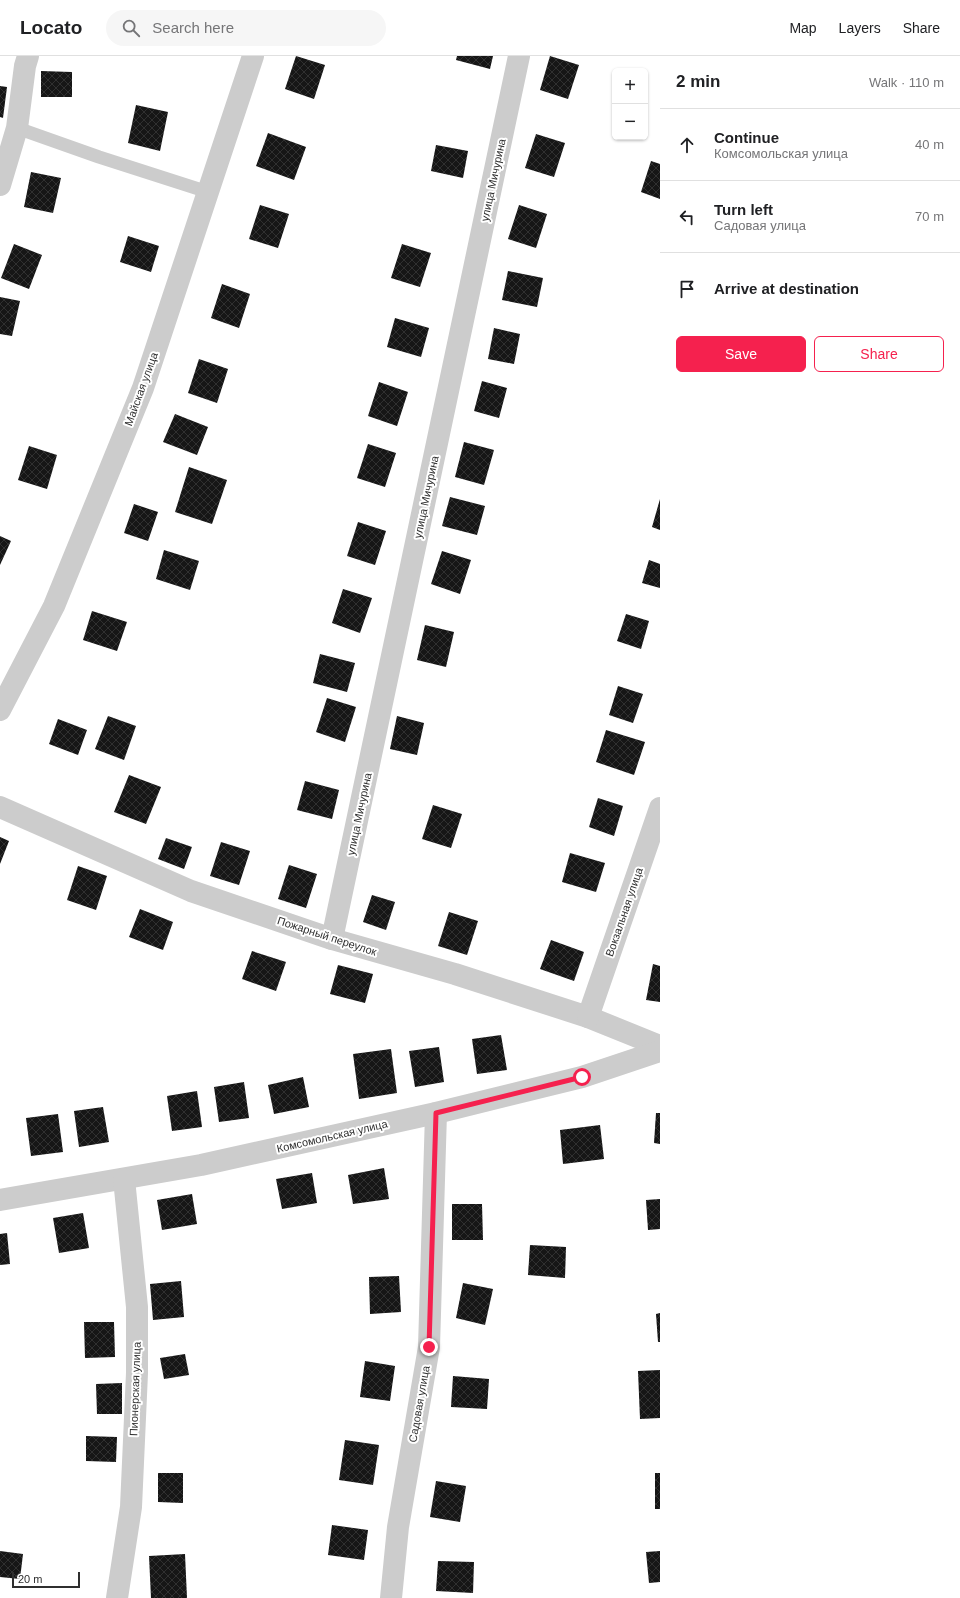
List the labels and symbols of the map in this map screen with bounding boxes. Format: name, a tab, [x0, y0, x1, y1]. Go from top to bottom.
street label: улица Мичурина	[478, 137, 508, 222]
street label: Майская улица	[122, 350, 160, 427]
street label: улица Мичурина	[411, 454, 441, 539]
street label: улица Мичурина	[344, 771, 374, 856]
street label: Вокзальная улица	[603, 865, 645, 958]
street label: Пожарный переулок	[276, 914, 378, 958]
route start	[573, 1068, 591, 1086]
street label: Комсомольская улица	[275, 1117, 389, 1155]
route end	[420, 1338, 438, 1356]
street label: Пионерская улица	[127, 1341, 143, 1436]
street label: Садовая улица	[406, 1364, 432, 1443]
scale bar	[12, 1570, 80, 1589]

